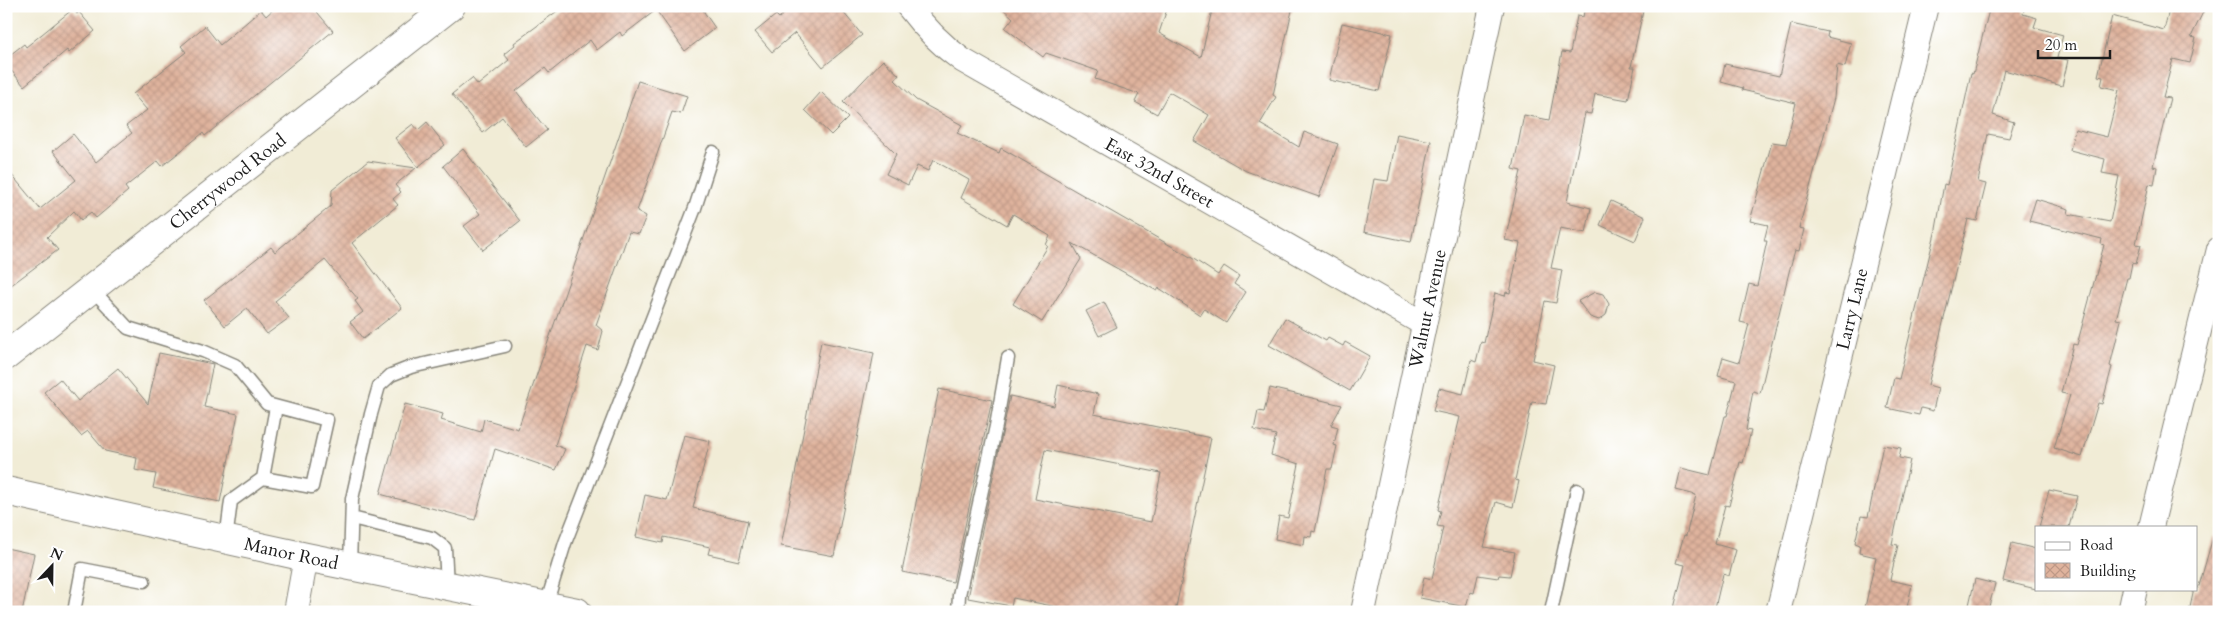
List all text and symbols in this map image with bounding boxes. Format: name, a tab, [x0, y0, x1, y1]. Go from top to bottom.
scale bar	[2038, 28, 2110, 60]
text: 20 m	[2045, 35, 2077, 55]
street label: Cherrywood Road	[164, 128, 292, 236]
street label: East 32nd Street	[1100, 132, 1219, 214]
street label: Walnut Avenue	[1402, 247, 1452, 372]
street label: Larry Lane	[1830, 265, 1874, 352]
legend	[2035, 526, 2198, 590]
street label: Manor Road	[242, 531, 341, 576]
text: Road	[2080, 535, 2113, 555]
north arrow	[28, 540, 78, 590]
text: N	[47, 543, 66, 565]
text: Building	[2080, 561, 2136, 581]

